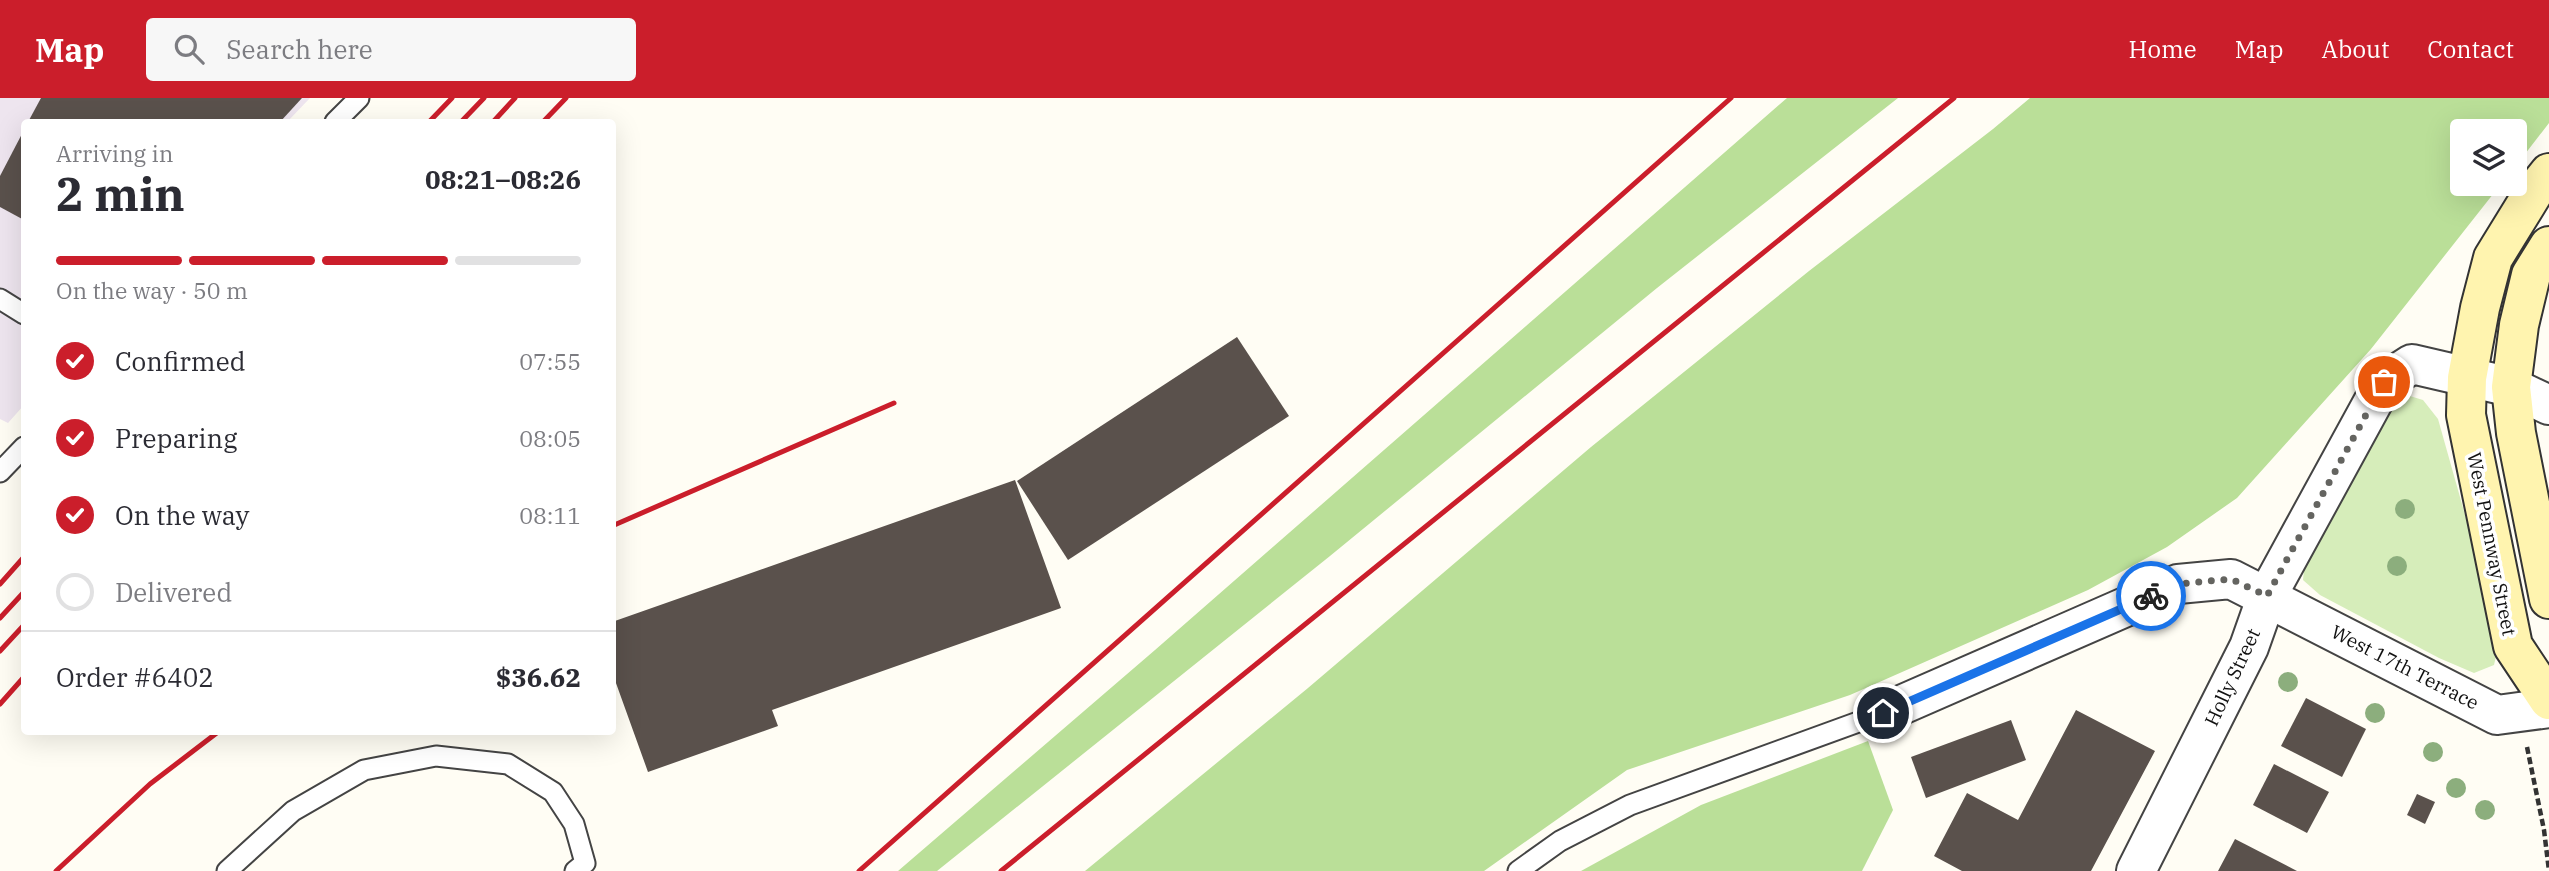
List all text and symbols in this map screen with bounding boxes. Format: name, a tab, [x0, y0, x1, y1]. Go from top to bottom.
search box	[146, 18, 636, 81]
text: Map	[35, 28, 104, 71]
icon: search	[170, 30, 208, 68]
text: Search here	[226, 32, 373, 66]
text: Home	[2129, 33, 2197, 65]
text: Map	[2235, 33, 2283, 65]
text: About	[2321, 33, 2389, 65]
text: Contact	[2427, 33, 2514, 65]
map controls	[2450, 119, 2527, 196]
button: layers	[2450, 119, 2527, 196]
text: Arriving in	[56, 138, 173, 168]
text: 08:21–08:26	[425, 162, 581, 196]
text: 2 min	[56, 164, 185, 224]
text: On the way · 50 m	[56, 275, 248, 305]
icon: check	[56, 342, 94, 380]
text: Confirmed	[115, 344, 246, 378]
text: 07:55	[519, 346, 581, 376]
pin	[2354, 352, 2414, 412]
icon: bag	[2365, 363, 2403, 401]
icon: check	[56, 419, 94, 457]
text: Preparing	[115, 421, 237, 455]
text: 08:05	[519, 423, 581, 453]
street label: West Pennway Street	[2462, 450, 2522, 638]
icon: check	[56, 496, 94, 534]
text: On the way	[115, 498, 249, 532]
text: 08:11	[519, 500, 581, 530]
courier	[2116, 561, 2186, 631]
text: Delivered	[115, 575, 232, 609]
icon: bike	[2132, 577, 2170, 615]
street label: West 17th Terrace	[2327, 619, 2483, 715]
street label: Holly Street	[2199, 624, 2265, 730]
text: Order #6402	[56, 660, 214, 694]
text: $36.62	[496, 660, 581, 694]
pin	[1853, 683, 1913, 743]
icon: home	[1864, 694, 1902, 732]

